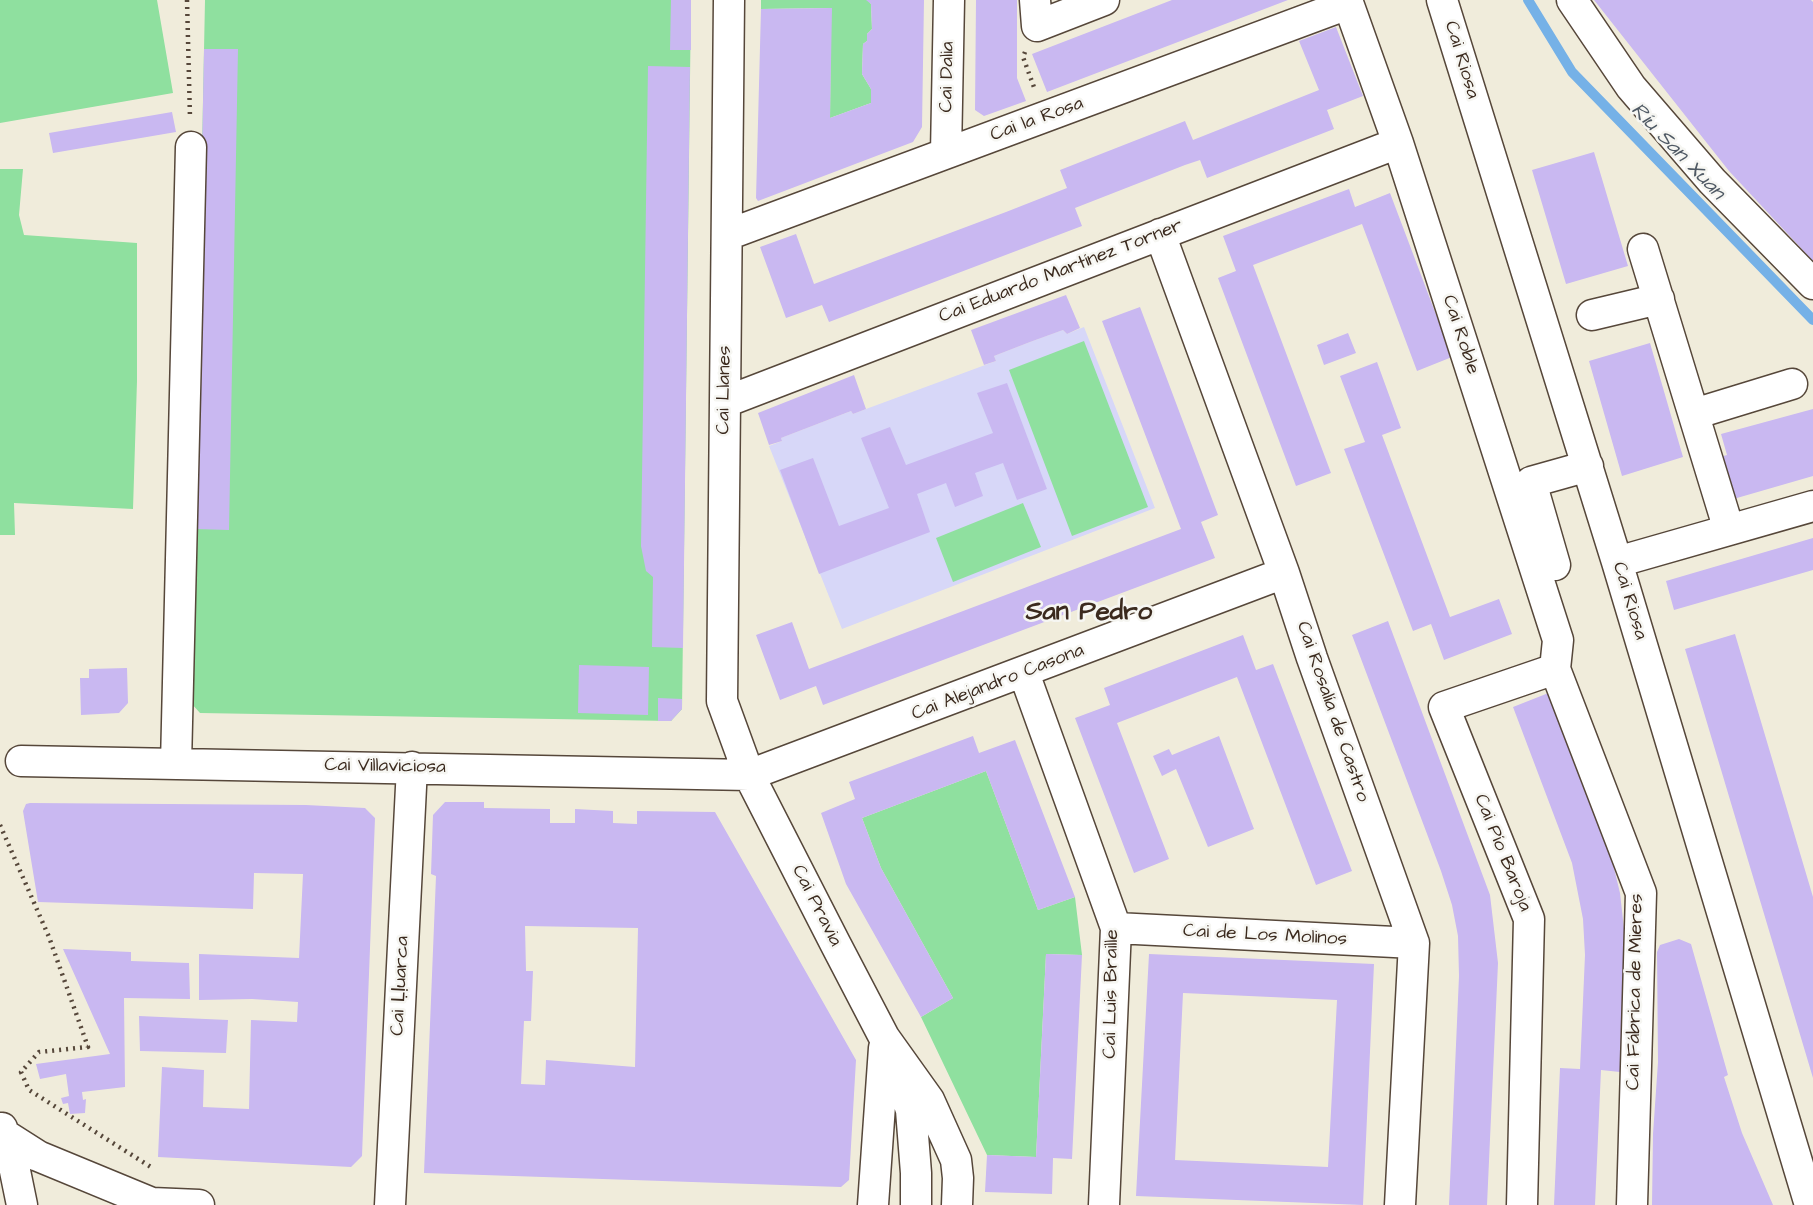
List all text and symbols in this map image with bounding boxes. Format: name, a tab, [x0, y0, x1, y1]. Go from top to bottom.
street label: Cai Riosa	[1438, 18, 1484, 102]
street label: Cai Dalia	[936, 41, 960, 113]
street label: Cai la Rosa	[987, 93, 1087, 147]
water label: Ríu San Xuan	[1625, 98, 1729, 206]
street label: Cai Eduardo Martínez Torner	[936, 215, 1186, 329]
street label: Cai Roble	[1437, 293, 1483, 377]
street label: Cai Llanes	[713, 345, 737, 435]
street label: Cai Riosa	[1606, 559, 1652, 643]
district label: San Pedro	[1026, 598, 1152, 630]
street label: Cai Rosalía de Castro	[1290, 619, 1374, 805]
street label: Cai Alejandro Casona	[909, 640, 1087, 726]
street label: Cai Villaviciosa	[324, 755, 446, 779]
street label: Cai Pío Baroja	[1468, 791, 1536, 915]
street label: Cai Pravia	[786, 862, 846, 950]
street label: Cai Fábrica de Mieres	[1623, 894, 1649, 1090]
street label: Cai de Los Molinos	[1182, 920, 1348, 952]
street label: Cai Luis Braille	[1099, 929, 1125, 1059]
street label: Cai Ḷḷuarca	[387, 936, 415, 1036]

